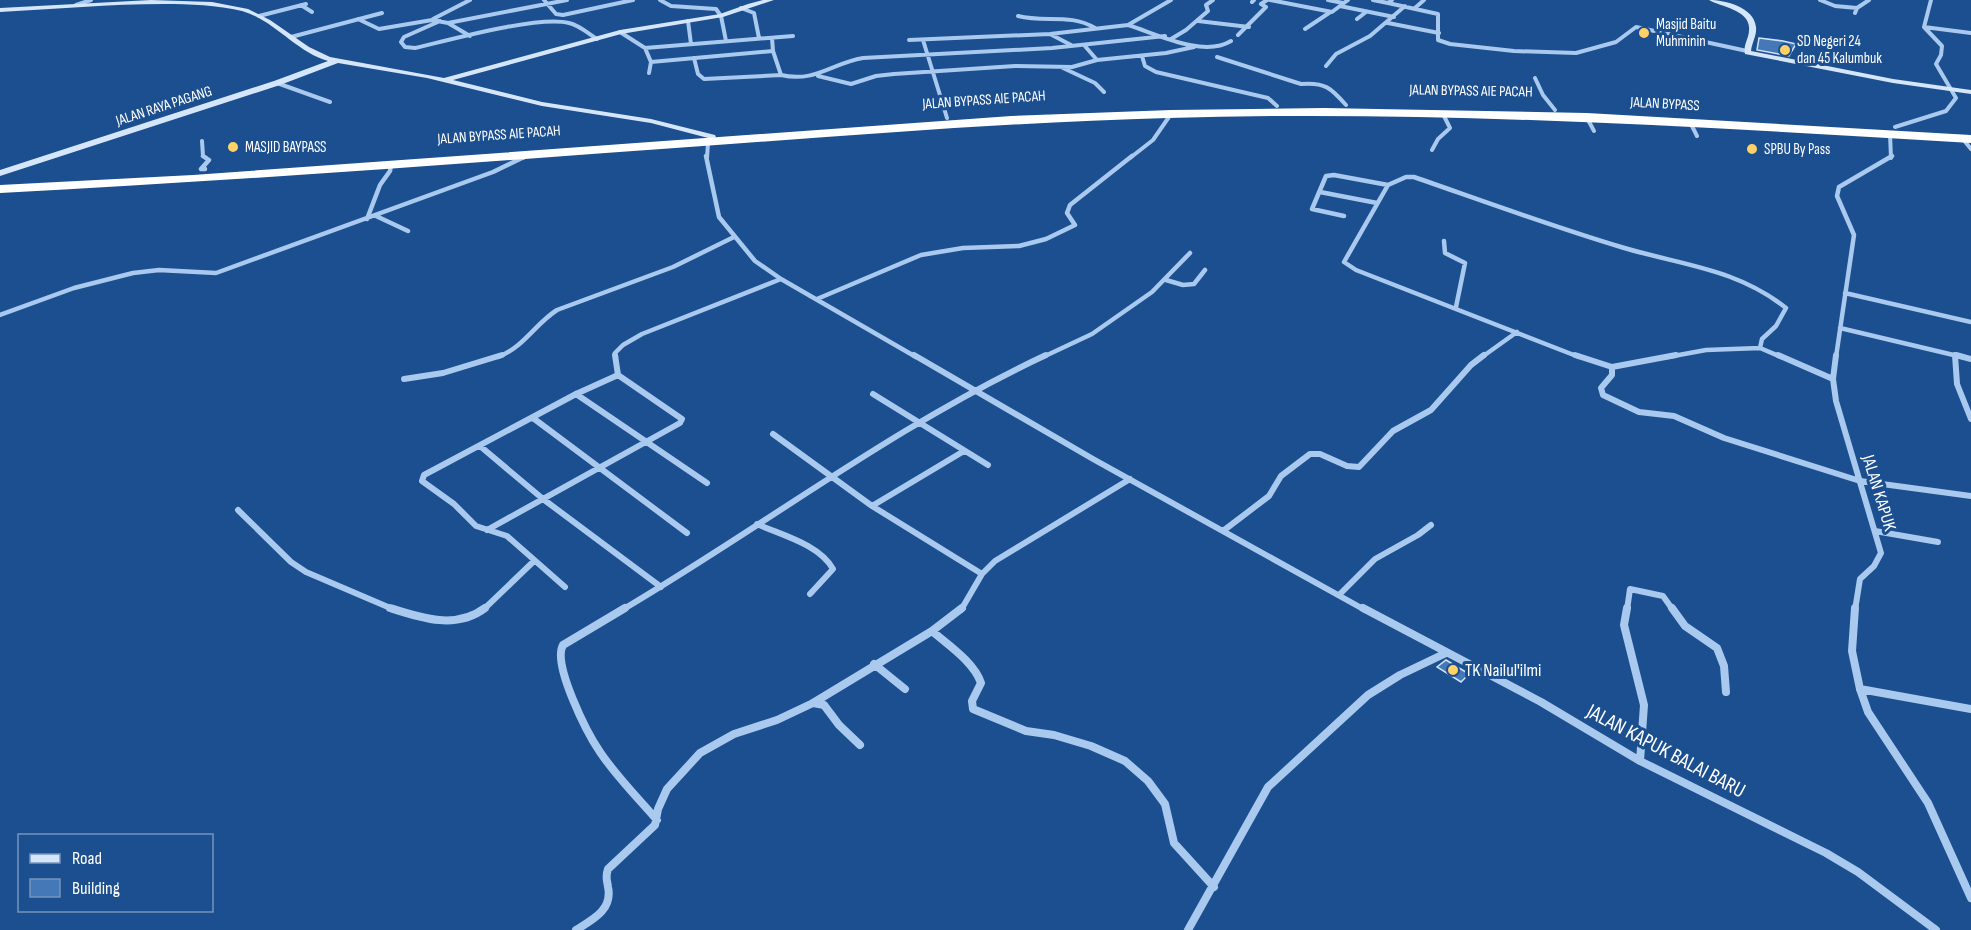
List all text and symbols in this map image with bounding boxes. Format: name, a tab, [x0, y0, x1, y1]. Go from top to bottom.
place label: Masjid Baitu Muhminin	[1656, 15, 1716, 51]
marker: Masjid Baitu Muhminin	[1637, 26, 1651, 40]
place label: SD Negeri 24 dan 45 Kalumbuk	[1797, 32, 1882, 68]
marker: SD Negeri 24 dan 45 Kalumbuk	[1778, 43, 1792, 57]
street label: JALAN BYPASS AIE PACAH	[1408, 80, 1533, 102]
street label: JALAN RAYA PAGANG	[113, 82, 215, 131]
street label: JALAN BYPASS AIE PACAH	[921, 86, 1046, 114]
street label: JALAN BYPASS	[1629, 93, 1700, 115]
street label: JALAN BYPASS AIE PACAH	[436, 121, 561, 149]
place label: MASJID BAYPASS	[245, 138, 326, 157]
marker: MASJID BAYPASS	[226, 140, 240, 154]
place label: SPBU By Pass	[1764, 140, 1830, 159]
marker: SPBU By Pass	[1745, 142, 1759, 156]
street label: JALAN KAPUK	[1857, 451, 1901, 534]
place label: TK Nailul'ilmi	[1465, 660, 1541, 681]
marker: TK Nailul'ilmi	[1446, 663, 1460, 677]
street label: JALAN KAPUK BALAI BARU	[1582, 698, 1750, 803]
legend	[18, 834, 213, 912]
text: Road	[72, 848, 102, 869]
text: Building	[72, 878, 120, 899]

